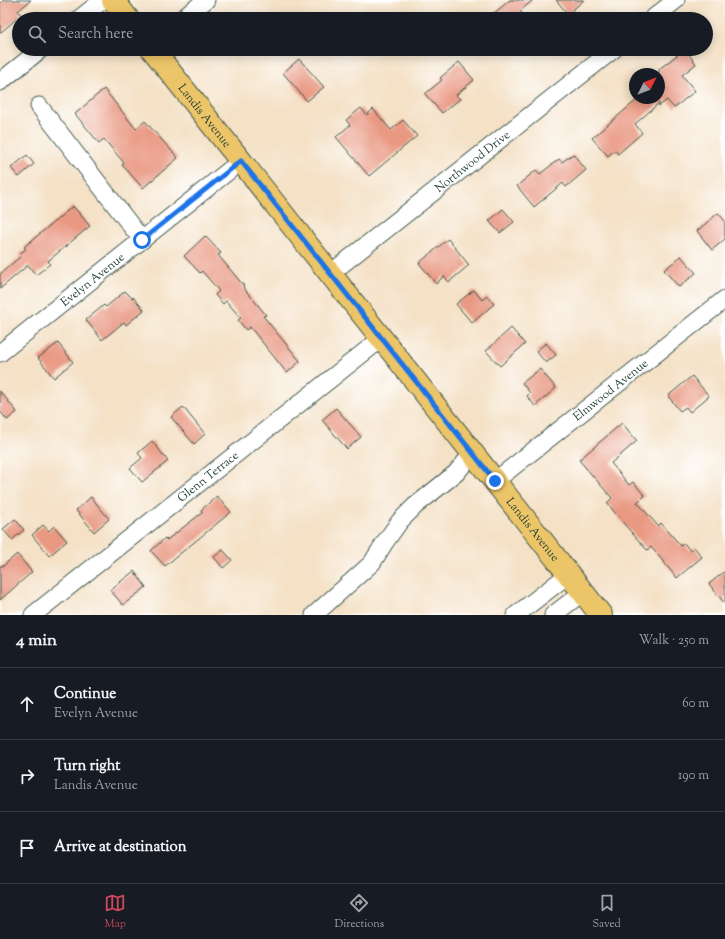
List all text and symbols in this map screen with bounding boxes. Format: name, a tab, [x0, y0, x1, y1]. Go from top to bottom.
search box	[12, 12, 713, 56]
icon: search	[26, 23, 48, 45]
text: Search here	[58, 24, 133, 45]
north arrow	[629, 68, 665, 104]
street label: Landis Avenue	[173, 80, 235, 152]
street label: Northwood Drive	[431, 126, 515, 198]
route start	[133, 231, 151, 249]
street label: Evelyn Avenue	[57, 249, 129, 312]
street label: Elmwood Avenue	[569, 355, 653, 426]
street label: Glenn Terrace	[174, 447, 243, 507]
route end	[486, 472, 504, 490]
street label: Landis Avenue	[501, 494, 564, 566]
text: 4 min	[16, 629, 57, 653]
text: Walk · 250 m	[639, 632, 709, 650]
text: Continue	[54, 684, 116, 705]
icon: ahead	[16, 693, 38, 715]
text: 60 m	[682, 695, 709, 713]
text: Evelyn Avenue	[54, 705, 138, 723]
text: Turn right	[54, 756, 120, 777]
icon: right	[16, 765, 38, 787]
text: 190 m	[678, 767, 709, 785]
text: Landis Avenue	[54, 777, 138, 795]
icon: arrive	[16, 837, 38, 859]
text: Arrive at destination	[54, 837, 187, 858]
tab: Map	[104, 892, 126, 932]
tab: Directions	[335, 892, 384, 932]
tab: Saved	[593, 892, 621, 932]

